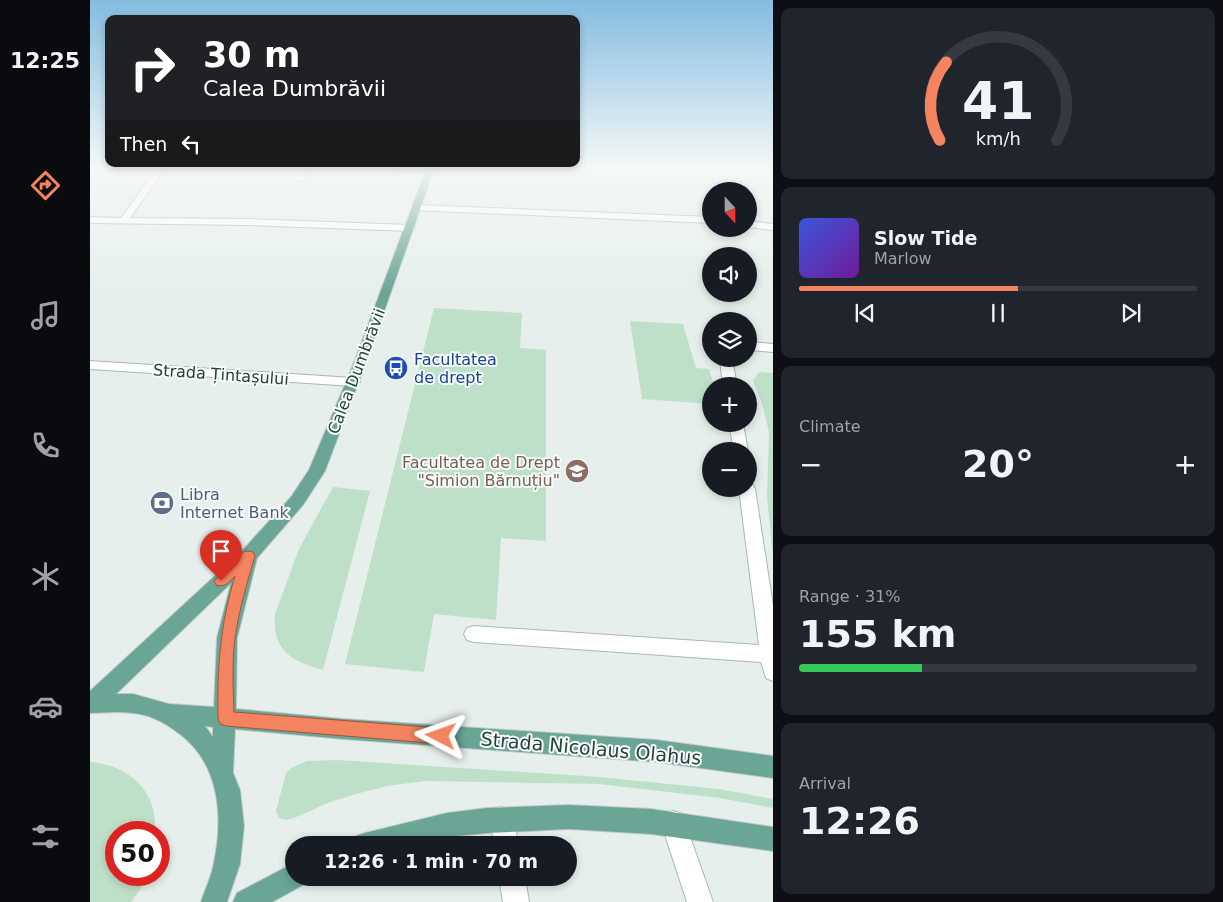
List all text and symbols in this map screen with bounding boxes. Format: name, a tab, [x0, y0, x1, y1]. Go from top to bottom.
icon: right	[120, 35, 185, 100]
text: 30 m	[203, 35, 300, 75]
text: 12:25	[10, 48, 80, 73]
text: 41	[962, 71, 1034, 131]
text: Calea Dumbrăvii	[203, 76, 386, 101]
text: km/h	[975, 128, 1021, 149]
icon: left	[177, 130, 205, 158]
text: Then	[120, 133, 167, 155]
icon: directions	[28, 168, 63, 203]
north arrow	[702, 182, 758, 238]
map controls	[702, 182, 757, 497]
text: Slow Tide	[874, 227, 977, 249]
button: sound	[702, 247, 757, 302]
text: Marlow	[874, 249, 932, 268]
icon: music	[28, 298, 63, 333]
icon: previous	[851, 299, 879, 327]
icon: pause	[984, 299, 1012, 327]
icon: next	[1117, 299, 1145, 327]
street label: Calea Dumbrăvii	[324, 306, 389, 437]
button: layers	[702, 312, 757, 367]
place label: Facultatea de drept	[414, 350, 497, 387]
bus stop icon: Facultatea de drept	[383, 355, 409, 381]
street label: Strada Țintașului	[153, 360, 289, 389]
button: +	[702, 377, 757, 432]
text: Climate	[799, 417, 861, 436]
icon: phone	[28, 428, 63, 463]
button: −	[702, 442, 757, 497]
text: 20°	[962, 442, 1034, 486]
text: −	[799, 448, 822, 481]
text: +	[1174, 448, 1197, 481]
place label: Facultatea de Drept "Simion Bărnuțiu"	[402, 453, 560, 490]
school or university icon: Facultatea de Drept "Simion Bărnuțiu"	[564, 458, 590, 484]
place label: Libra Internet Bank	[180, 485, 290, 522]
bank icon: Libra Internet Bank	[149, 490, 175, 516]
pin	[200, 530, 242, 581]
icon: arrive	[207, 537, 235, 565]
icon: climate	[28, 559, 63, 594]
text: Range · 31%	[799, 587, 901, 606]
text: 155 km	[799, 612, 956, 656]
icon: car	[28, 689, 63, 724]
position arrow	[414, 709, 466, 761]
street label: Strada Nicolaus Olahus	[480, 727, 702, 769]
text: Arrival	[799, 774, 851, 793]
text: 12:26	[799, 799, 920, 843]
icon: filters	[28, 819, 63, 854]
speed limit sign: 50	[105, 821, 170, 886]
text: 12:26 · 1 min · 70 m	[324, 850, 538, 872]

